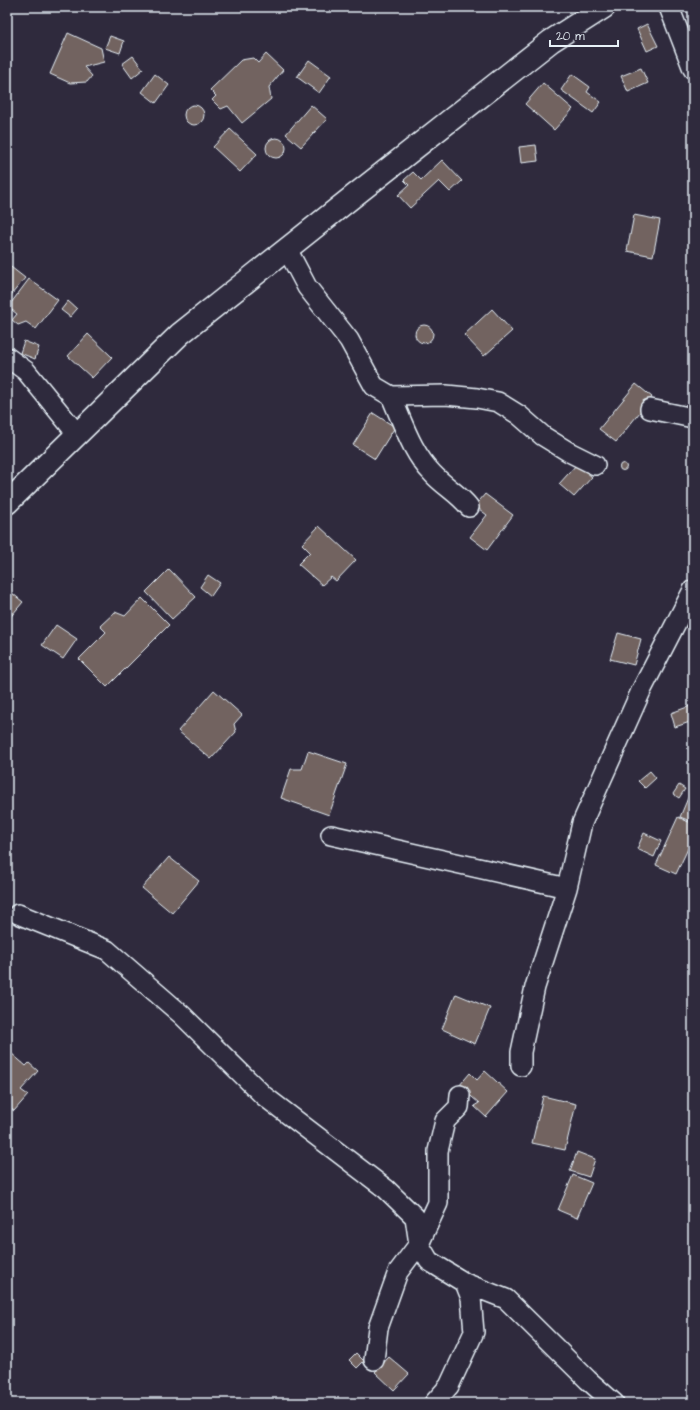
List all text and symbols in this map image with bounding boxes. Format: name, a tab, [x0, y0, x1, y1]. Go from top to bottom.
scale bar	[550, 22, 618, 48]
text: 20 m	[556, 28, 585, 45]

